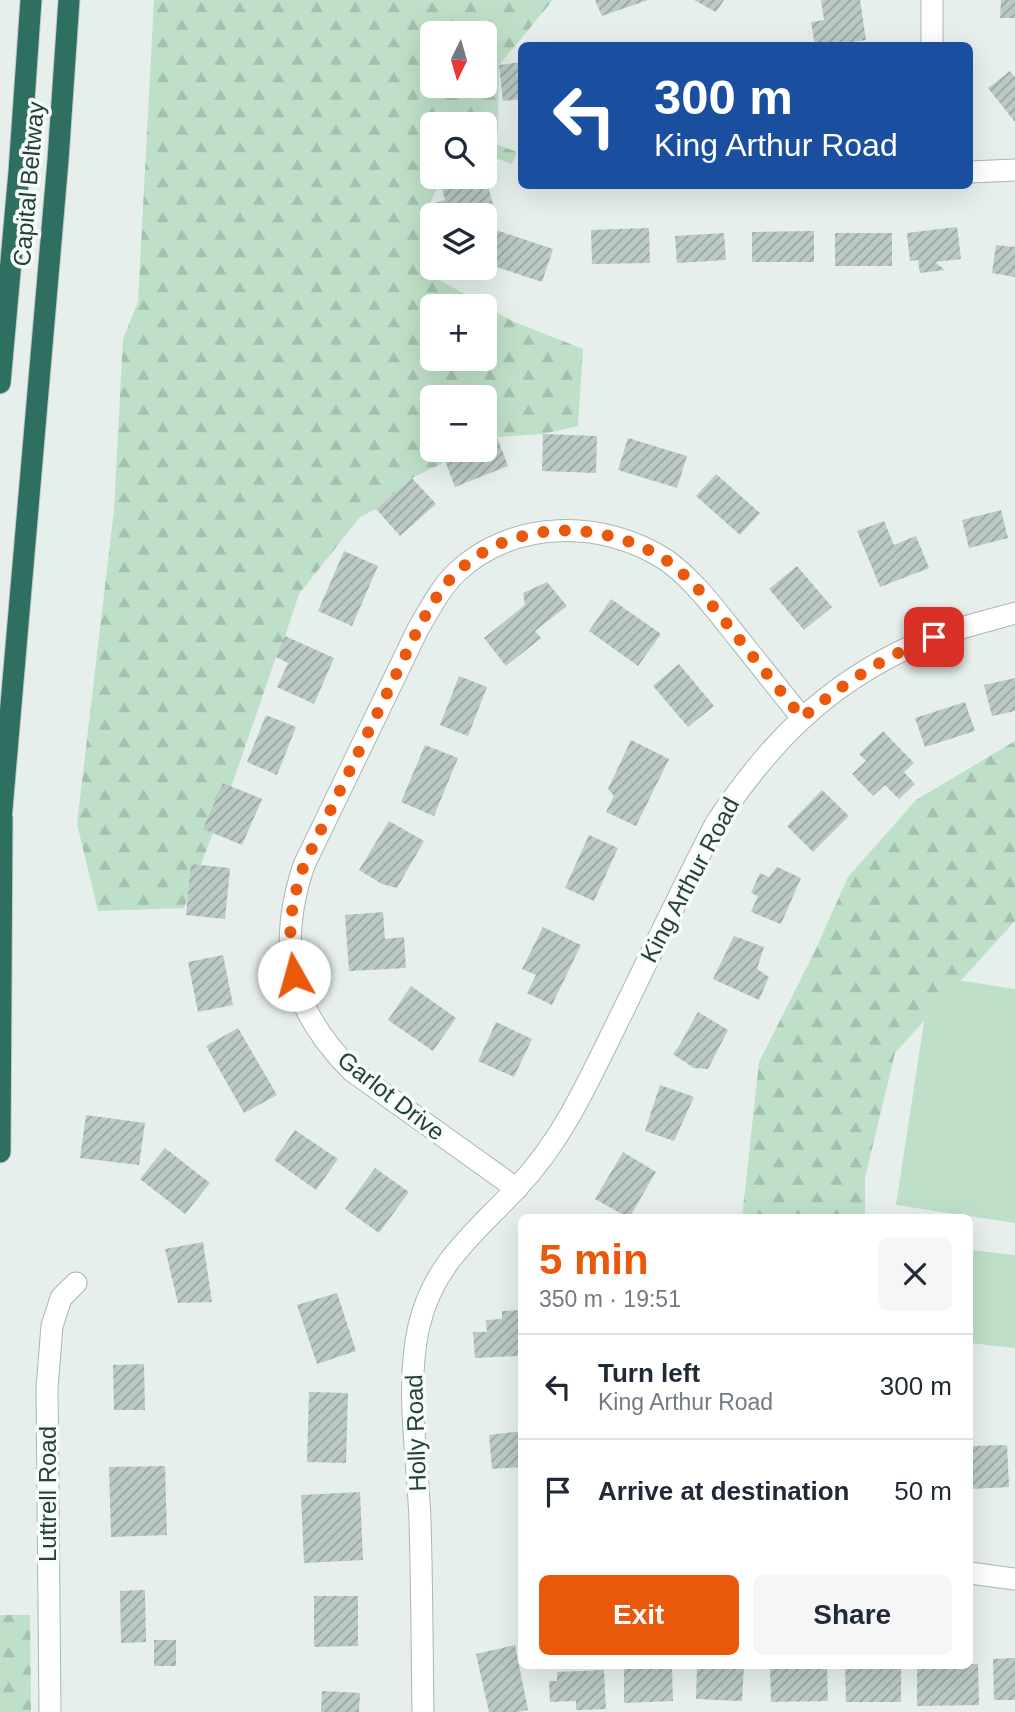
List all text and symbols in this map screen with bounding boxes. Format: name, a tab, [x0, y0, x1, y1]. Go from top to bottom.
north arrow	[420, 21, 497, 98]
map controls	[420, 21, 497, 462]
icon: left	[539, 70, 630, 161]
text: 300 m	[654, 70, 793, 124]
street label: Capital Beltway	[8, 100, 49, 268]
button: search	[420, 112, 497, 189]
text: King Arthur Road	[654, 127, 898, 163]
button: layers	[420, 203, 497, 280]
button: +	[420, 294, 497, 371]
button: −	[420, 385, 497, 462]
pin	[904, 607, 964, 667]
icon: arrive	[915, 618, 953, 656]
street label: King Arthur Road	[635, 793, 744, 967]
position arrow	[257, 938, 331, 1012]
street label: Garlot Drive	[333, 1046, 450, 1146]
text: 5 min	[539, 1236, 649, 1283]
button: close	[878, 1237, 952, 1311]
text: 350 m · 19:51	[539, 1286, 681, 1312]
text: Turn left	[598, 1358, 700, 1388]
icon: left	[539, 1368, 577, 1406]
text: 300 m	[880, 1371, 952, 1401]
street label: Holly Road	[400, 1374, 431, 1492]
text: King Arthur Road	[598, 1389, 773, 1415]
street label: Luttrell Road	[34, 1426, 61, 1562]
icon: arrive	[539, 1473, 577, 1511]
text: Arrive at destination	[598, 1476, 849, 1506]
text: 50 m	[894, 1476, 952, 1506]
button: Exit	[539, 1575, 739, 1655]
button: Share	[753, 1575, 952, 1655]

